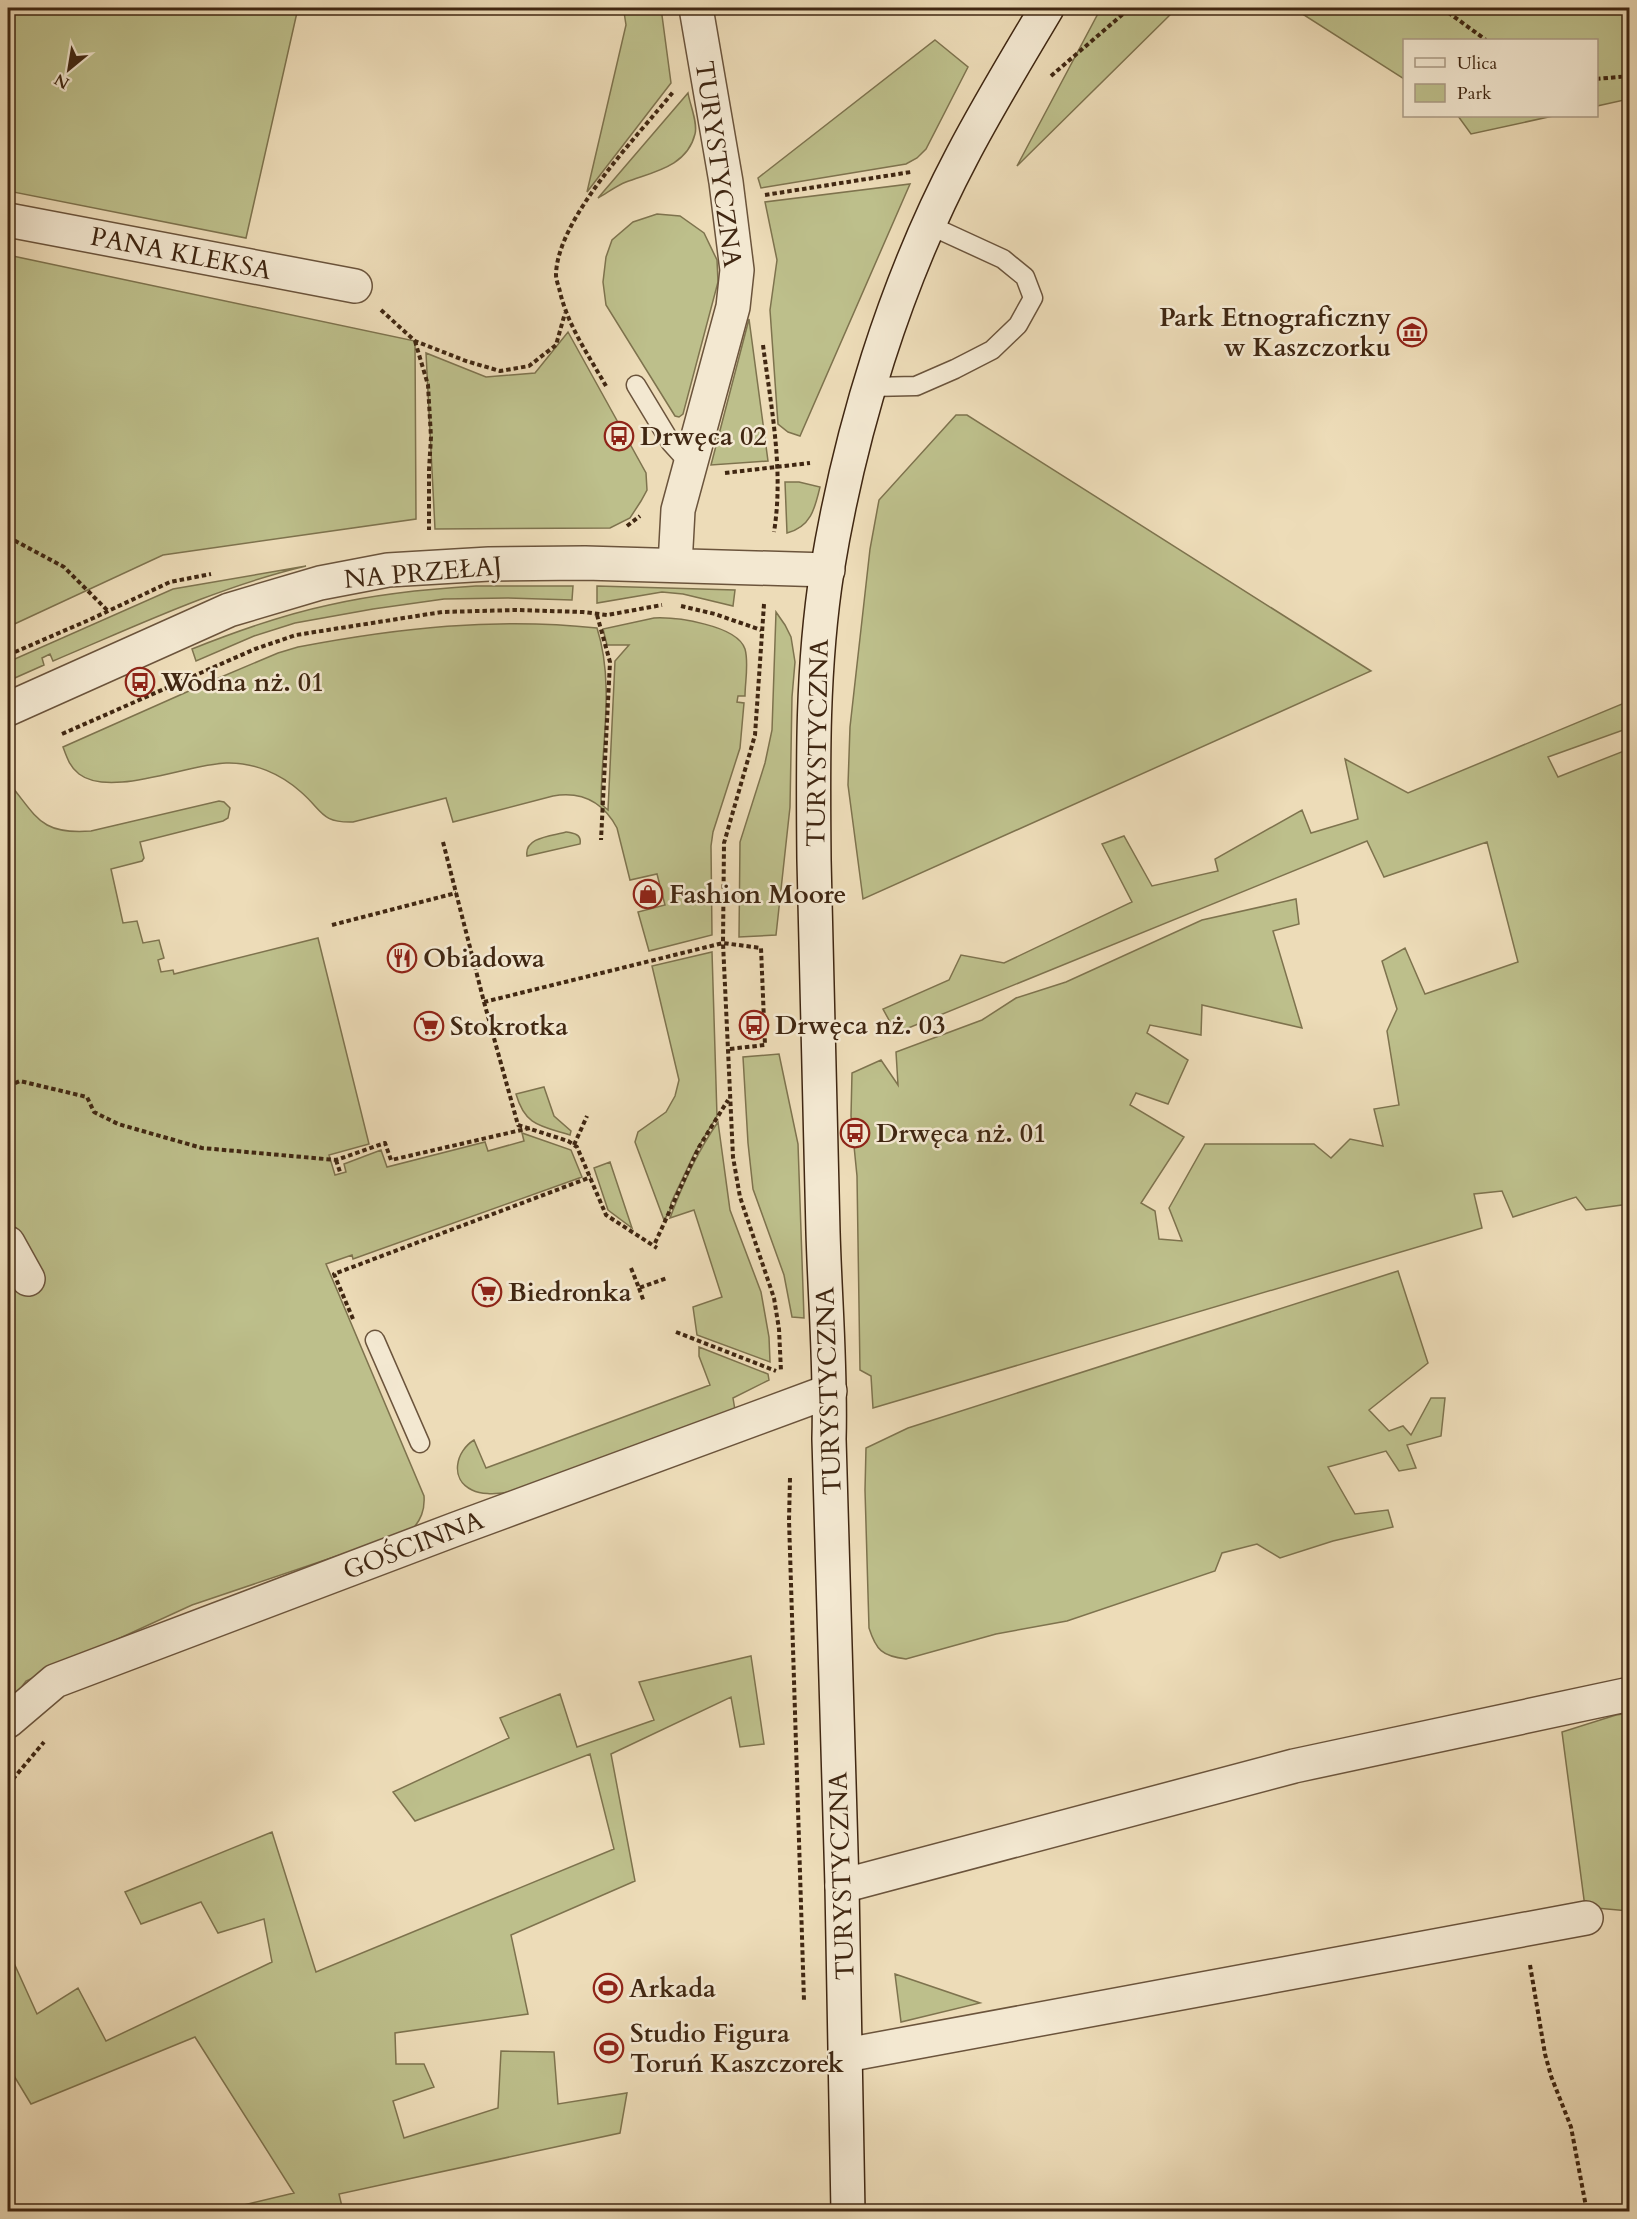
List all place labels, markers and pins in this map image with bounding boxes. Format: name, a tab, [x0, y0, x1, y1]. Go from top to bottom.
place label: Park Etnograficzny w Kaszczorku	[1159, 300, 1391, 365]
museum icon: Park Etnograficzny w Kaszczorku	[1396, 316, 1428, 348]
place label: Drwęca 02	[640, 419, 767, 454]
bus stop icon: Drwęca 02	[603, 420, 635, 452]
place label: Wodna nż. 01	[160, 665, 324, 700]
bus stop icon: Wodna nż. 01	[124, 666, 156, 698]
place label: Fashion Moore	[669, 877, 846, 912]
shop icon: Fashion Moore	[632, 878, 664, 910]
place label: Obiadowa	[423, 941, 545, 976]
restaurant icon: Obiadowa	[386, 942, 418, 974]
place label: Drwęca nż. 03	[775, 1008, 945, 1043]
place label: Stokrotka	[450, 1009, 568, 1044]
bus stop icon: Drwęca nż. 03	[738, 1009, 770, 1041]
supermarket icon: Stokrotka	[413, 1010, 445, 1042]
place label: Drwęca nż. 01	[876, 1116, 1046, 1151]
bus stop icon: Drwęca nż. 01	[839, 1117, 871, 1149]
place label: Biedronka	[508, 1275, 632, 1310]
supermarket icon: Biedronka	[471, 1276, 503, 1308]
place label: Arkada	[629, 1971, 716, 2006]
sports icon: Arkada	[592, 1972, 624, 2004]
place label: Studio Figura Toruń Kaszczorek	[630, 2016, 845, 2081]
sports icon: Studio Figura Toruń Kaszczorek	[593, 2032, 625, 2064]

